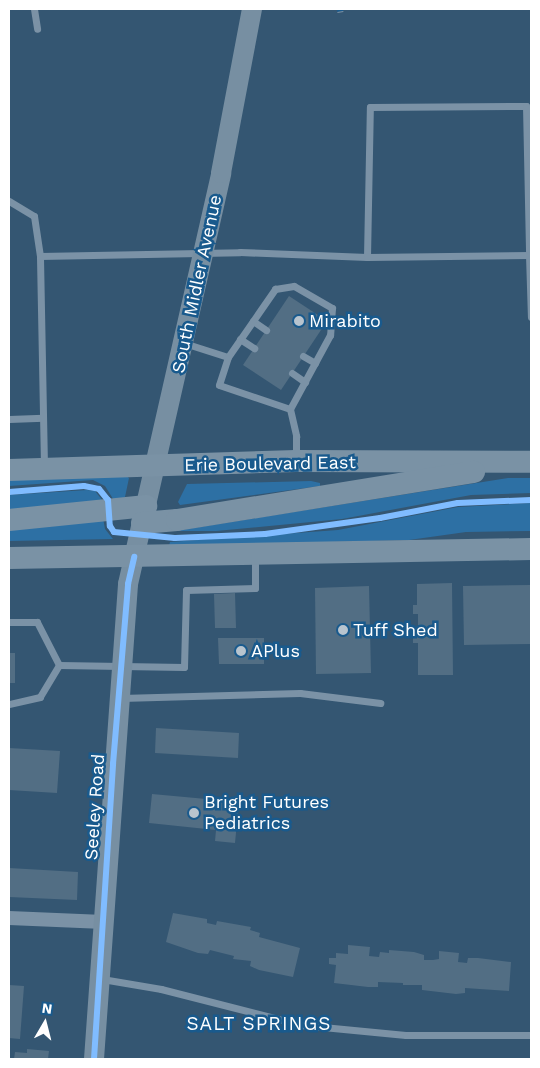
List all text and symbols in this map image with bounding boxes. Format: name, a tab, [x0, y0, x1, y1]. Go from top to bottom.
street label: South Midler Avenue	[167, 192, 227, 376]
place label: Mirabito	[309, 310, 381, 332]
marker: Mirabito	[293, 315, 305, 327]
street label: Erie Boulevard East	[184, 452, 356, 476]
place label: Tuff Shed	[353, 619, 438, 641]
marker: Tuff Shed	[337, 624, 349, 636]
place label: APlus	[251, 640, 300, 662]
marker: APlus	[235, 645, 247, 657]
street label: Seeley Road	[80, 753, 110, 861]
place label: Bright Futures Pediatrics	[204, 792, 329, 834]
marker: Bright Futures Pediatrics	[188, 807, 200, 819]
north arrow	[20, 998, 70, 1048]
text: N	[41, 1000, 53, 1017]
district label: SALT SPRINGS	[185, 1013, 333, 1035]

